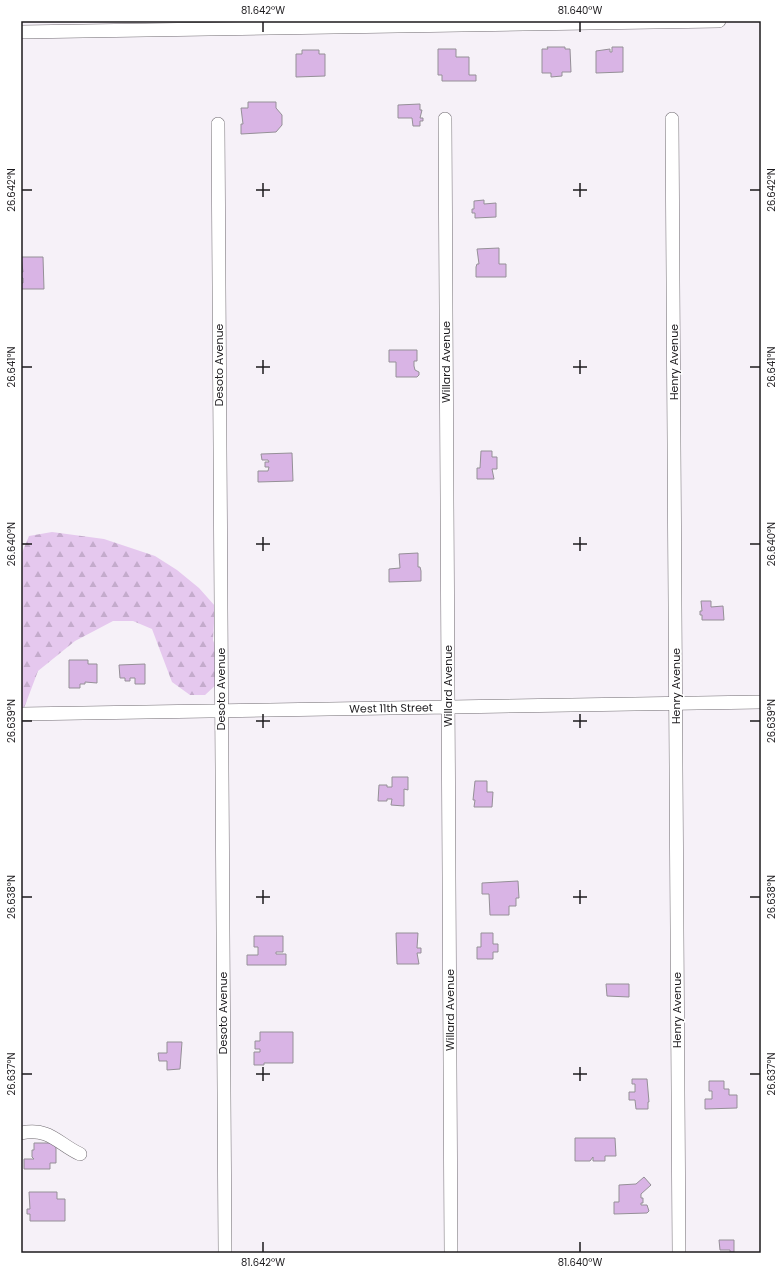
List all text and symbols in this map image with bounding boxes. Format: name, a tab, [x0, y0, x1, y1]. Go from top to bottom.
text: 81.642°W	[241, 3, 285, 18]
text: 81.640°W	[558, 3, 602, 18]
text: 26.642°N	[4, 168, 19, 212]
text: 26.642°N	[764, 168, 779, 212]
street label: Willard Avenue	[438, 321, 454, 403]
street label: Desoto Avenue	[211, 323, 227, 406]
street label: Henry Avenue	[666, 324, 682, 400]
text: 26.641°N	[4, 346, 19, 388]
text: 26.641°N	[764, 346, 779, 388]
text: 26.640°N	[4, 522, 19, 566]
text: 26.640°N	[764, 522, 779, 566]
street label: Willard Avenue	[440, 645, 456, 727]
street label: Desoto Avenue	[213, 647, 229, 730]
street label: Henry Avenue	[668, 648, 684, 724]
text: 26.639°N	[4, 699, 19, 743]
street label: West 11th Street	[349, 699, 433, 717]
text: 26.639°N	[764, 699, 779, 743]
text: 26.638°N	[4, 875, 19, 919]
text: 26.638°N	[764, 875, 779, 919]
street label: Willard Avenue	[442, 969, 458, 1051]
street label: Desoto Avenue	[215, 971, 231, 1054]
street label: Henry Avenue	[669, 972, 685, 1048]
text: 26.637°N	[4, 1052, 19, 1096]
text: 26.637°N	[764, 1052, 779, 1096]
text: 81.642°W	[241, 1255, 285, 1270]
text: 81.640°W	[558, 1255, 602, 1270]

